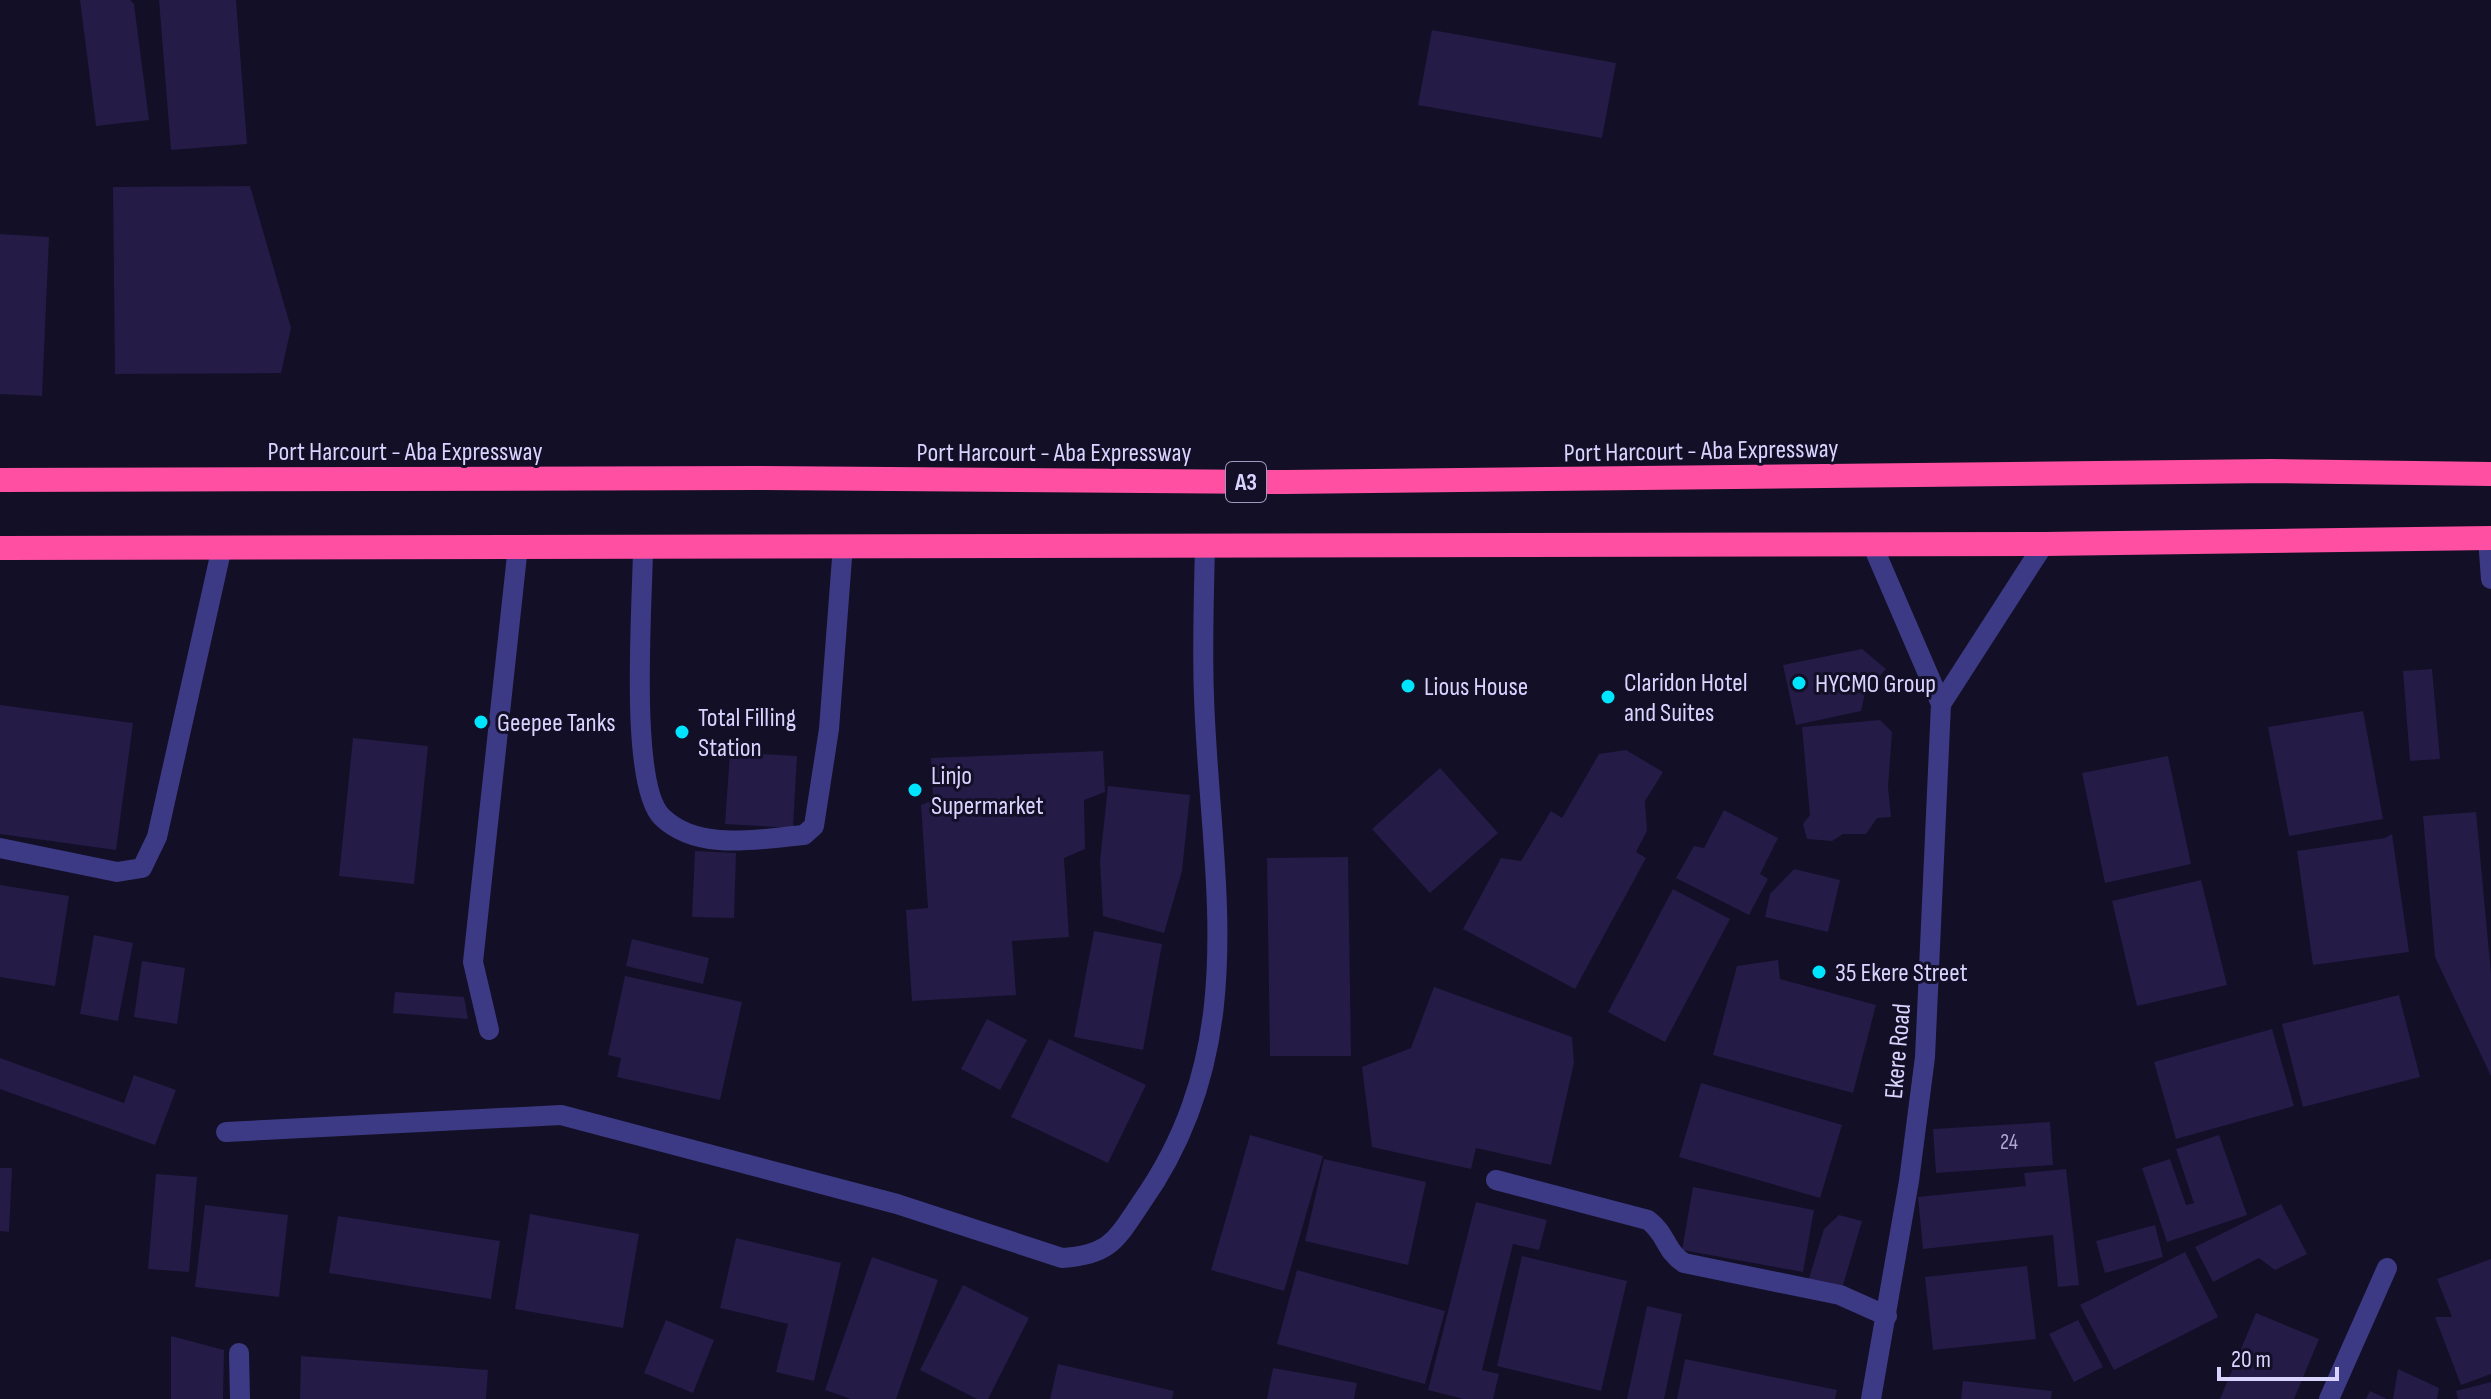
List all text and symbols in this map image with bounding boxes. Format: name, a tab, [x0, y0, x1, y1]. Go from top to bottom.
street label: Port Harcourt - Aba Expressway	[1563, 434, 1839, 469]
street label: Port Harcourt - Aba Expressway	[268, 437, 542, 468]
street label: Port Harcourt - Aba Expressway	[917, 438, 1191, 469]
road number: A3	[1226, 462, 1266, 502]
place label: Claridon Hotel and Suites	[1624, 668, 1748, 729]
place label: HYCMO Group	[1815, 669, 1936, 700]
place label: Lious House	[1424, 672, 1528, 703]
marker: HYCMO Group	[1790, 674, 1808, 692]
marker: Lious House	[1399, 677, 1417, 695]
marker: Claridon Hotel and Suites	[1599, 688, 1617, 706]
place label: Total Filling Station	[698, 703, 796, 764]
place label: Geepee Tanks	[497, 708, 616, 739]
marker: Geepee Tanks	[472, 713, 490, 731]
marker: Total Filling Station	[673, 723, 691, 741]
place label: Linjo Supermarket	[931, 761, 1044, 822]
marker: Linjo Supermarket	[906, 781, 924, 799]
place label: 35 Ekere Street	[1835, 958, 1968, 989]
marker: 35 Ekere Street	[1810, 963, 1828, 981]
street label: Ekere Road	[1879, 1002, 1918, 1100]
house number: 24	[2000, 1129, 2018, 1156]
scale bar	[2219, 1331, 2337, 1381]
text: 20 m	[2231, 1345, 2271, 1374]

